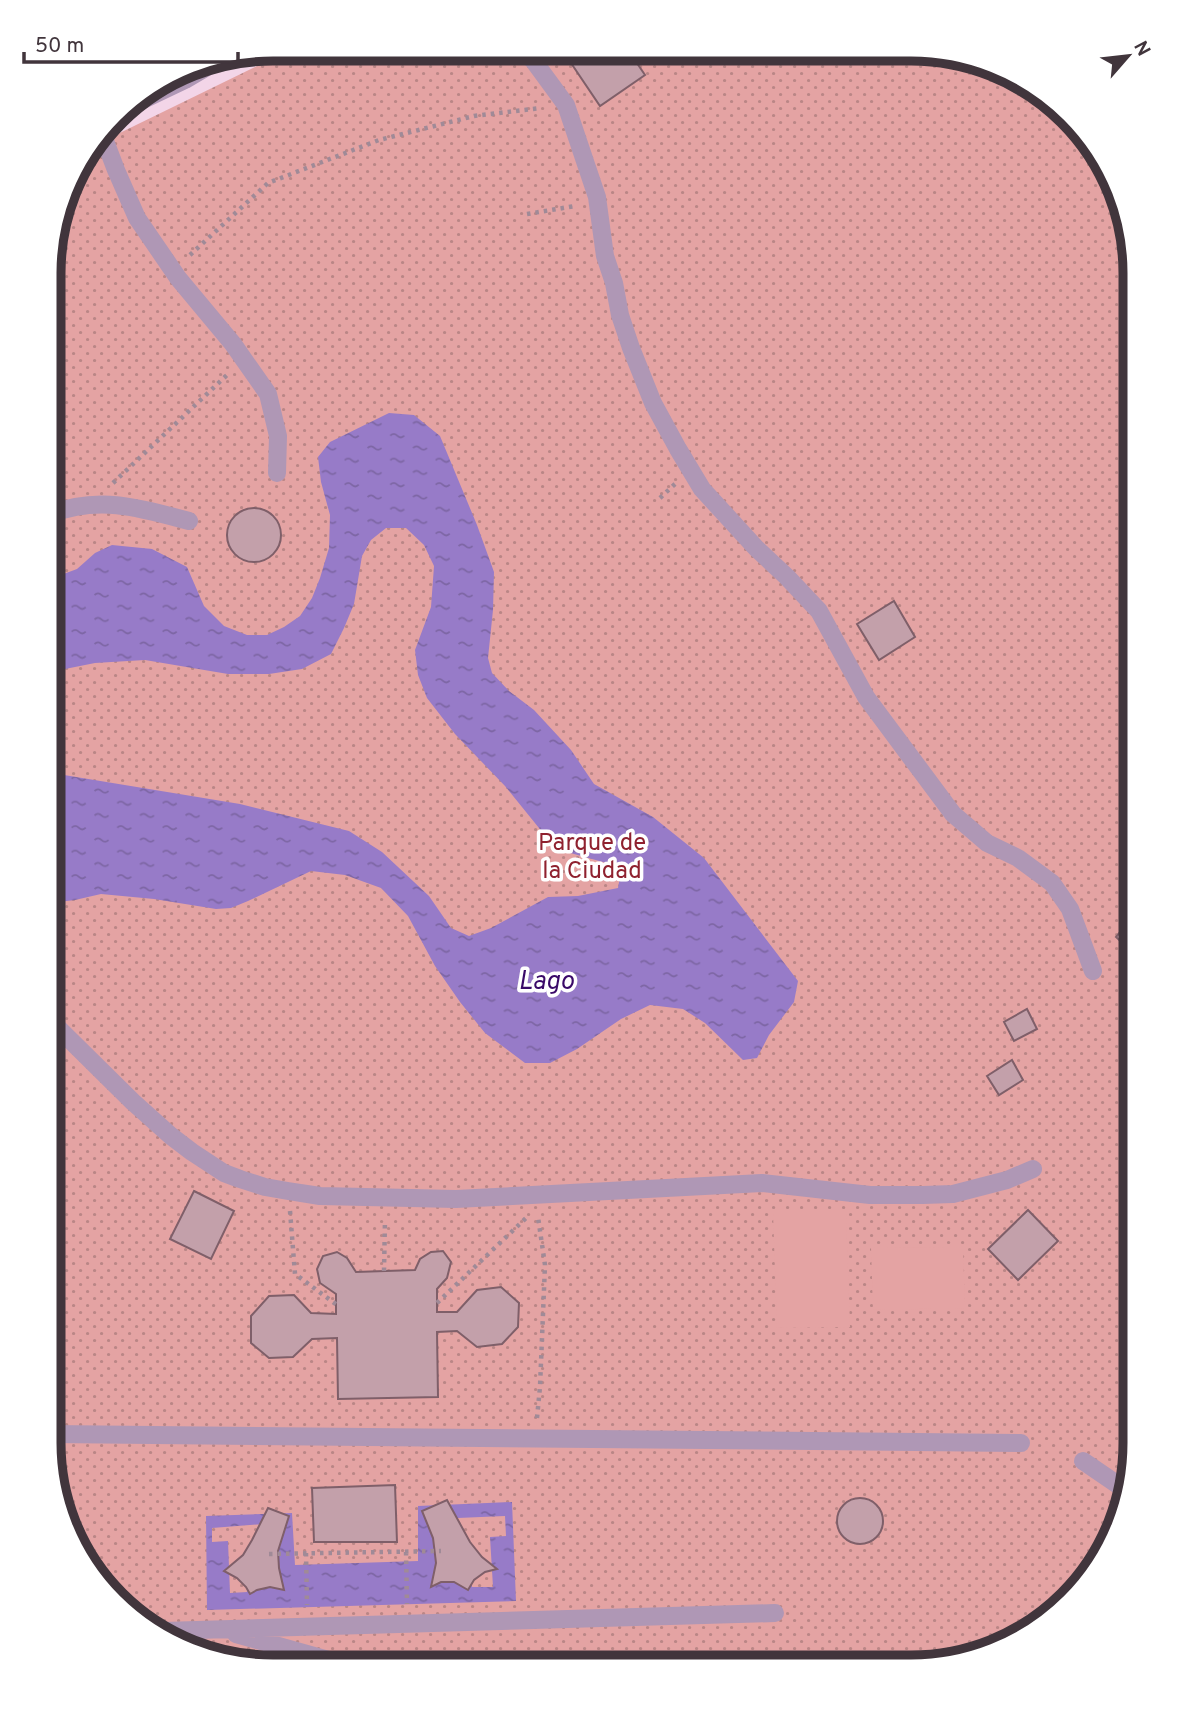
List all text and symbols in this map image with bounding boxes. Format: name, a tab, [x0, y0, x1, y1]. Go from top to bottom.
scale bar	[24, 21, 238, 65]
north arrow	[1093, 21, 1163, 91]
text: 50 m	[35, 33, 84, 60]
text: N	[1127, 37, 1155, 61]
park label: Parque de la Ciudad	[538, 829, 646, 887]
water label: Lago	[518, 966, 574, 999]

